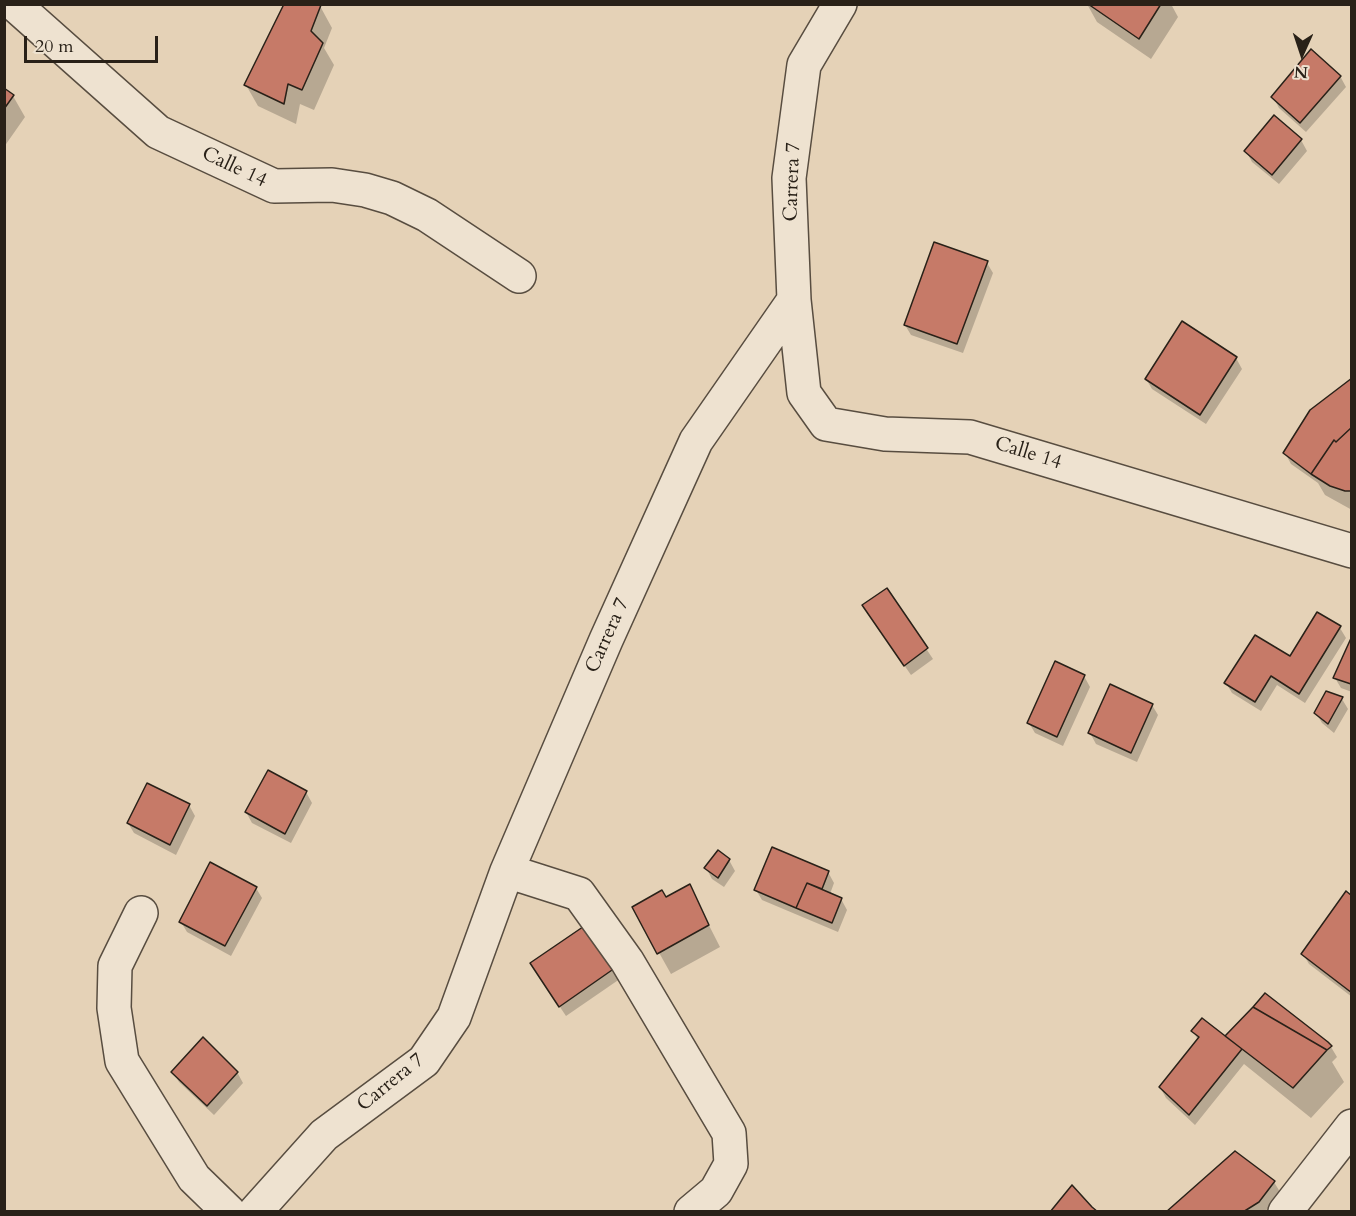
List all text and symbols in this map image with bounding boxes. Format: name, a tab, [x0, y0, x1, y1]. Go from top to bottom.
scale bar	[27, 24, 160, 62]
north arrow	[1272, 24, 1332, 84]
text: 20 m	[35, 34, 74, 59]
text: N	[1294, 61, 1309, 83]
street label: Carrera 7	[780, 142, 806, 222]
street label: Calle 14	[198, 143, 270, 193]
street label: Calle 14	[991, 432, 1065, 476]
street label: Carrera 7	[581, 595, 635, 677]
street label: Carrera 7	[353, 1049, 429, 1117]

